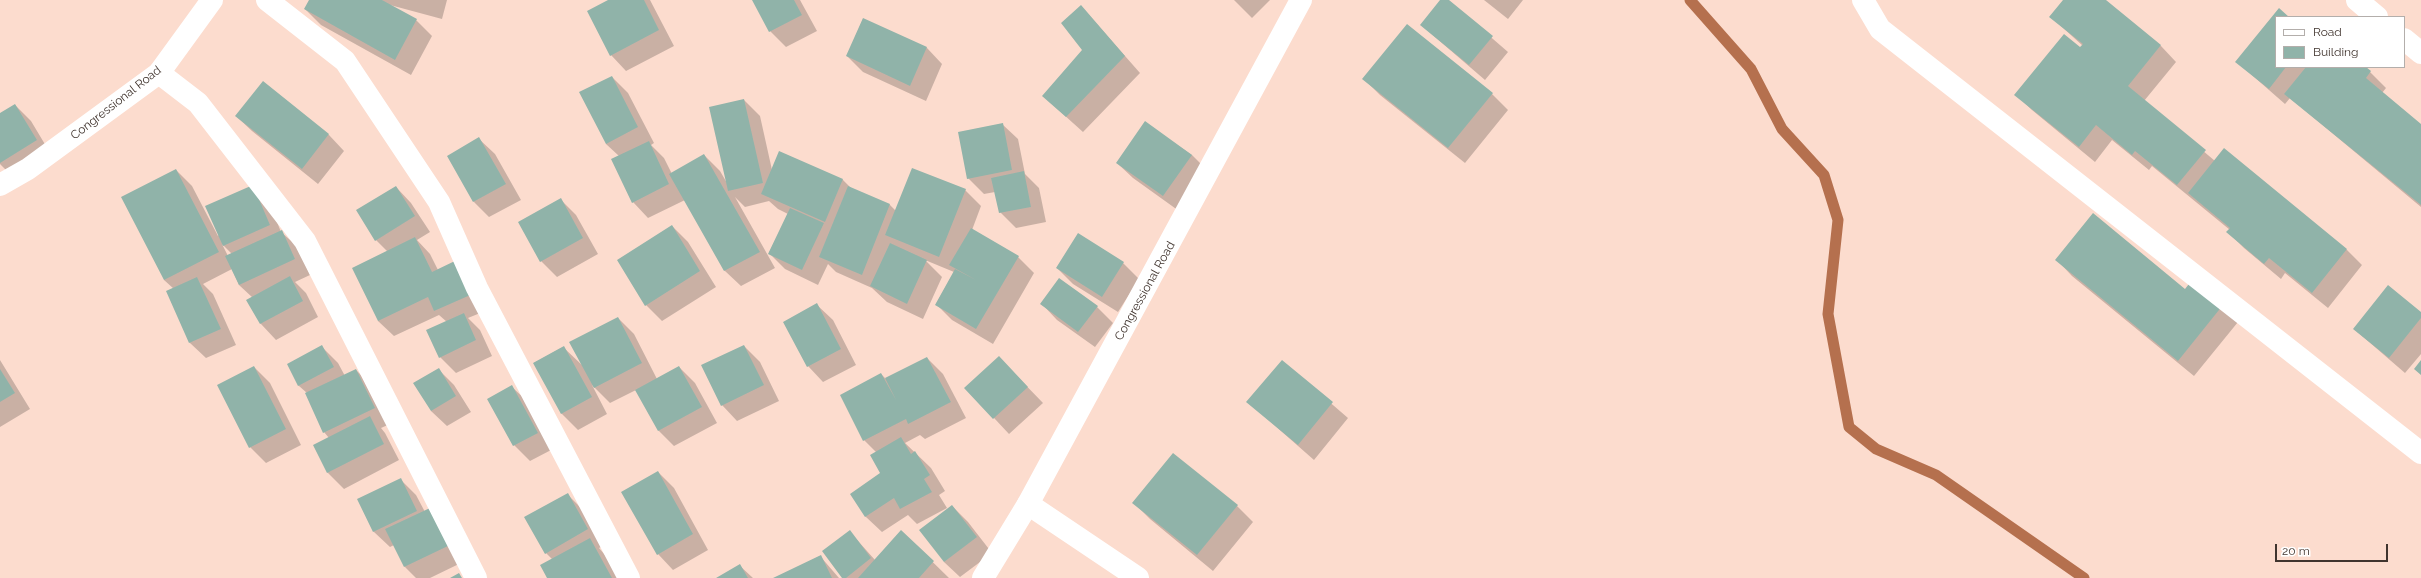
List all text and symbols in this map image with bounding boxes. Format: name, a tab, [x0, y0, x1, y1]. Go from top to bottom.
legend	[2275, 16, 2405, 68]
text: Road	[2313, 25, 2342, 39]
text: Building	[2313, 45, 2359, 59]
street label: Congressional Road	[68, 63, 164, 143]
street label: Congressional Road	[1112, 239, 1178, 343]
scale bar	[2277, 536, 2390, 562]
text: 20 m	[2282, 544, 2310, 558]

